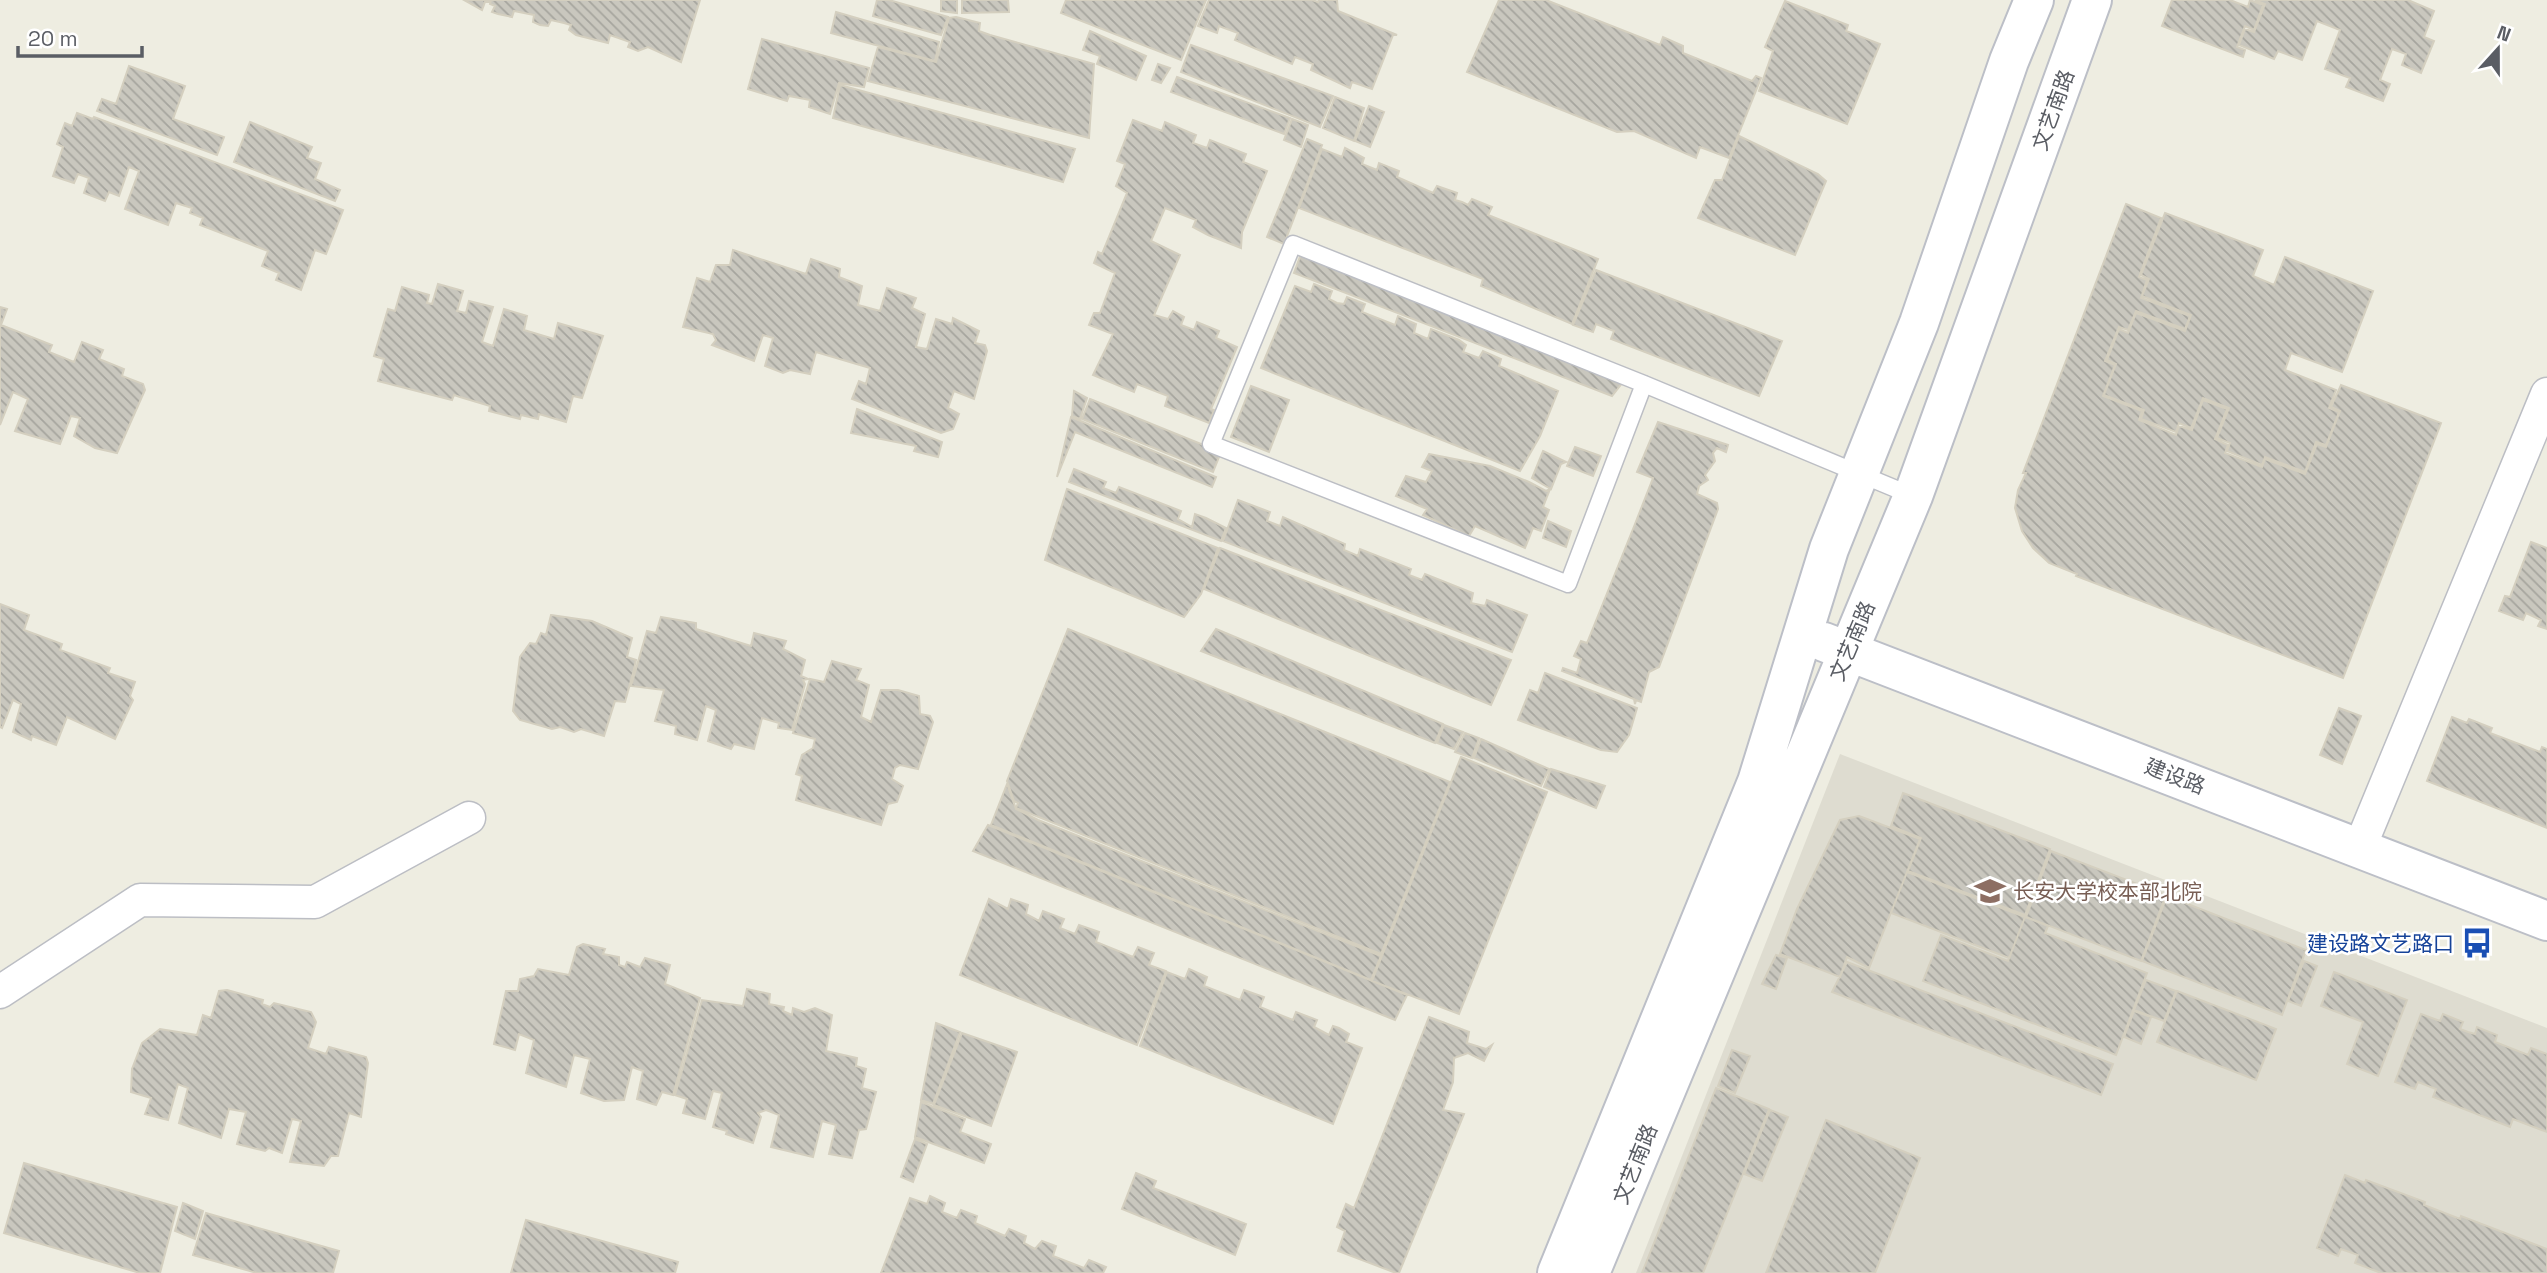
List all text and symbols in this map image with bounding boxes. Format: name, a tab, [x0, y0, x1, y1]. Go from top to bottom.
scale bar	[18, 14, 142, 58]
north arrow	[2463, 14, 2533, 84]
text: N	[2493, 20, 2514, 48]
text: 20 m	[28, 25, 78, 52]
street label: 文艺南路	[2026, 66, 2080, 154]
street label: 文艺南路	[1823, 597, 1881, 685]
street label: 建设路	[2141, 752, 2209, 800]
school or university icon: 长安大学校本部北院	[1973, 874, 2007, 908]
place label: 长安大学校本部北院	[2013, 878, 2202, 905]
bus stop icon: 建设路文艺路口	[2460, 926, 2494, 960]
place label: 建设路文艺路口	[2307, 930, 2454, 957]
street label: 文艺南路	[1607, 1120, 1663, 1208]

